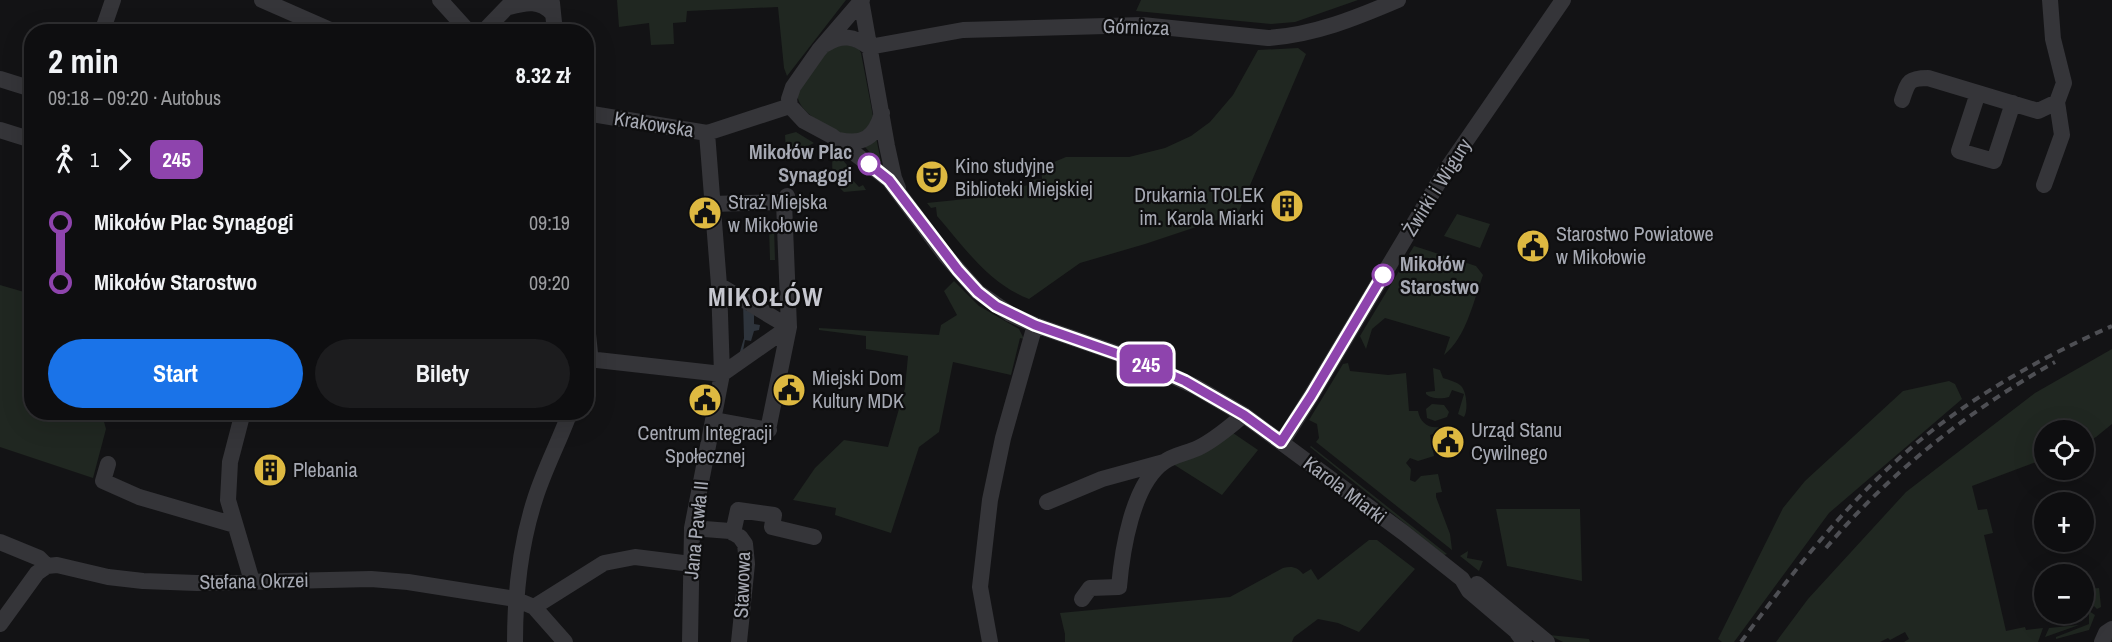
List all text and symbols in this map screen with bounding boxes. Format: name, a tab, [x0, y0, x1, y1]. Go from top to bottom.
street label: Górnicza	[1102, 12, 1170, 41]
text: 2 min	[48, 39, 119, 83]
text: 8.32 zł	[516, 60, 570, 90]
text: 09:18 – 09:20 · Autobus	[48, 84, 221, 111]
street label: Krakowska	[612, 104, 696, 143]
street label: Żwirki i Wigury	[1396, 132, 1478, 241]
place label: Mikołów Plac Synagogi	[749, 138, 852, 188]
icon: walk	[48, 143, 81, 176]
icon: forward	[108, 143, 141, 176]
text: 245	[162, 145, 191, 174]
text: 1	[90, 146, 99, 173]
place label: Kino studyjne Biblioteki Miejskiej	[955, 152, 1093, 202]
marker: Mikołów Plac Synagogi	[858, 153, 880, 175]
theatre icon: Kino studyjne Biblioteki Miejskiej	[914, 159, 950, 195]
place label: Drukarnia TOLEK im. Karola Miarki	[1134, 181, 1264, 231]
place label: Straż Miejska w Mikołowie	[728, 188, 827, 238]
building icon: Drukarnia TOLEK im. Karola Miarki	[1269, 188, 1305, 224]
public building icon: Straż Miejska w Mikołowie	[687, 195, 723, 231]
text: Mikołów Plac Synagogi	[94, 207, 294, 237]
text: 09:19	[529, 209, 570, 236]
place label: Starostwo Powiatowe w Mikołowie	[1556, 220, 1714, 270]
public building icon: Starostwo Powiatowe w Mikołowie	[1515, 228, 1551, 264]
place label: Mikołów Starostwo	[1400, 250, 1479, 300]
marker: Mikołów Starostwo	[1372, 264, 1394, 286]
text: Mikołów Starostwo	[94, 267, 257, 297]
text: 09:20	[529, 269, 570, 296]
district label: MIKOŁÓW	[708, 279, 824, 314]
button: Start	[48, 339, 303, 408]
button: Bilety	[315, 339, 570, 408]
line badge: 245	[1112, 344, 1180, 384]
text: 245	[1132, 350, 1160, 379]
place label: Miejski Dom Kultury MDK	[812, 364, 904, 414]
public building icon: Miejski Dom Kultury MDK	[771, 372, 807, 408]
public building icon: Centrum Integracji Społecznej	[687, 382, 723, 418]
place label: Urząd Stanu Cywilnego	[1471, 416, 1562, 466]
place label: Centrum Integracji Społecznej	[638, 419, 772, 469]
map controls	[2034, 420, 2094, 624]
button: locate	[2034, 420, 2094, 480]
public building icon: Urząd Stanu Cywilnego	[1430, 424, 1466, 460]
street label: Karola Miarki	[1298, 449, 1392, 530]
building icon: Plebania	[252, 452, 288, 488]
place label: Plebania	[293, 456, 358, 483]
street label: Jana Pawła II	[677, 480, 714, 580]
button: +	[2034, 492, 2094, 552]
street label: Stawowa	[727, 551, 756, 619]
button: −	[2034, 564, 2094, 624]
street label: Stefana Okrzei	[199, 566, 309, 595]

